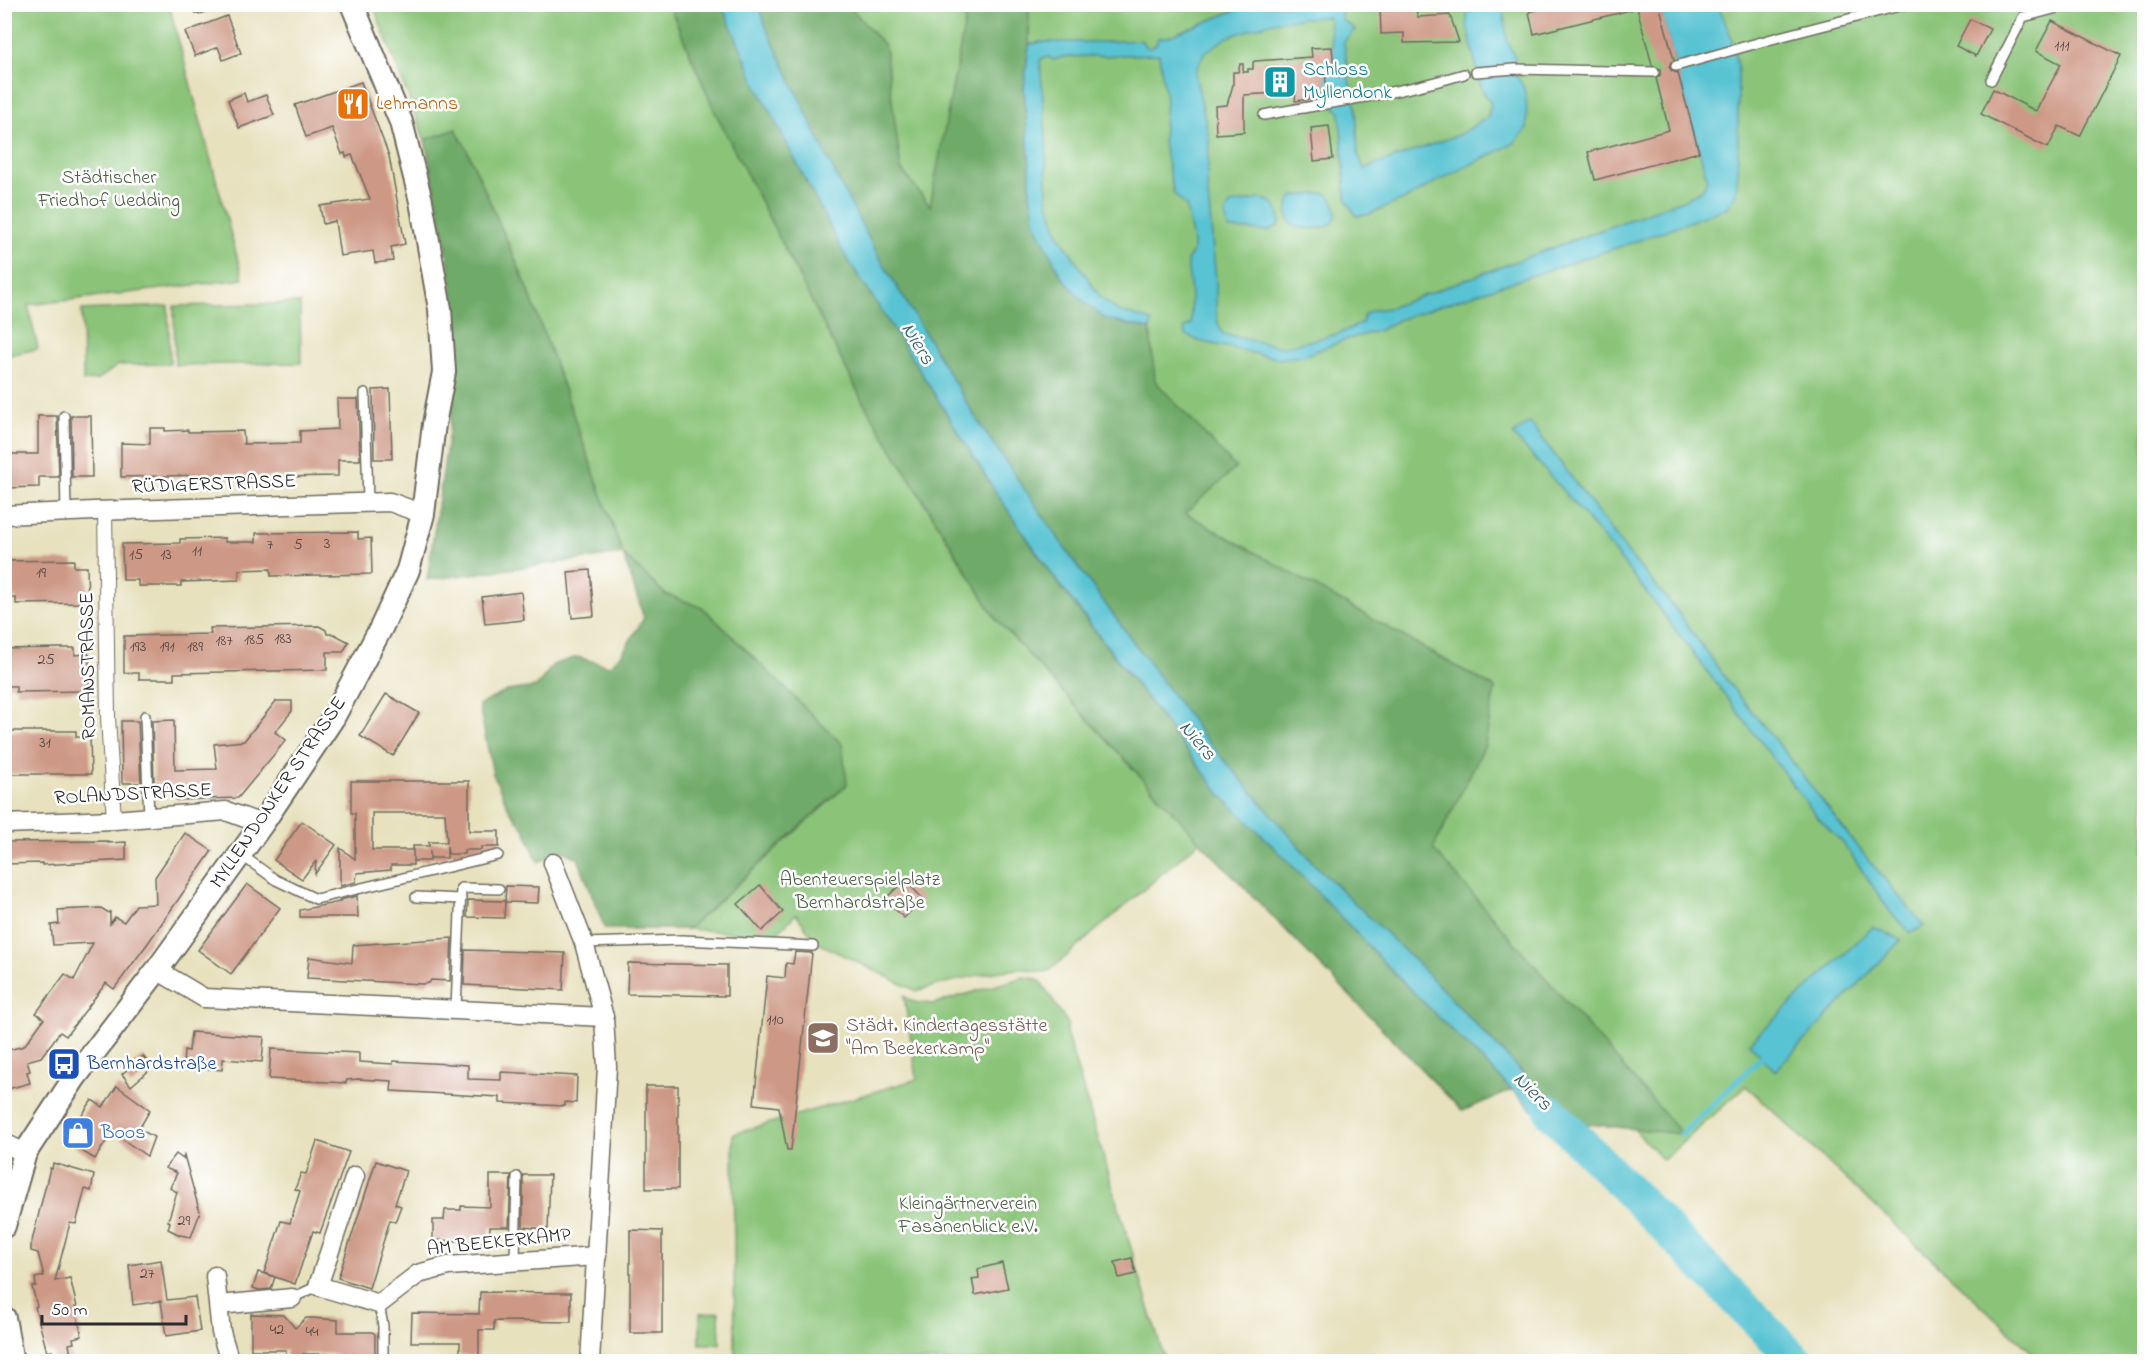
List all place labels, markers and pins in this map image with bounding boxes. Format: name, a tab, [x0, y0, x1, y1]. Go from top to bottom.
place label: Schloss Myllendonk	[1303, 56, 1392, 108]
building icon: Schloss Myllendonk	[1262, 64, 1298, 100]
restaurant icon: Lehmanns	[335, 86, 371, 122]
place label: Lehmanns	[376, 90, 458, 119]
place label: Städt. Kindertagesstätte "Am Beekerkamp"	[846, 1012, 1047, 1064]
school or university icon: Städt. Kindertagesstätte "Am Beekerkamp"	[805, 1020, 841, 1056]
bus stop icon: Bernhardstraße	[46, 1046, 82, 1082]
place label: Bernhardstraße	[86, 1050, 217, 1079]
shop icon: Boos	[60, 1115, 96, 1151]
place label: Boos	[100, 1119, 145, 1148]

